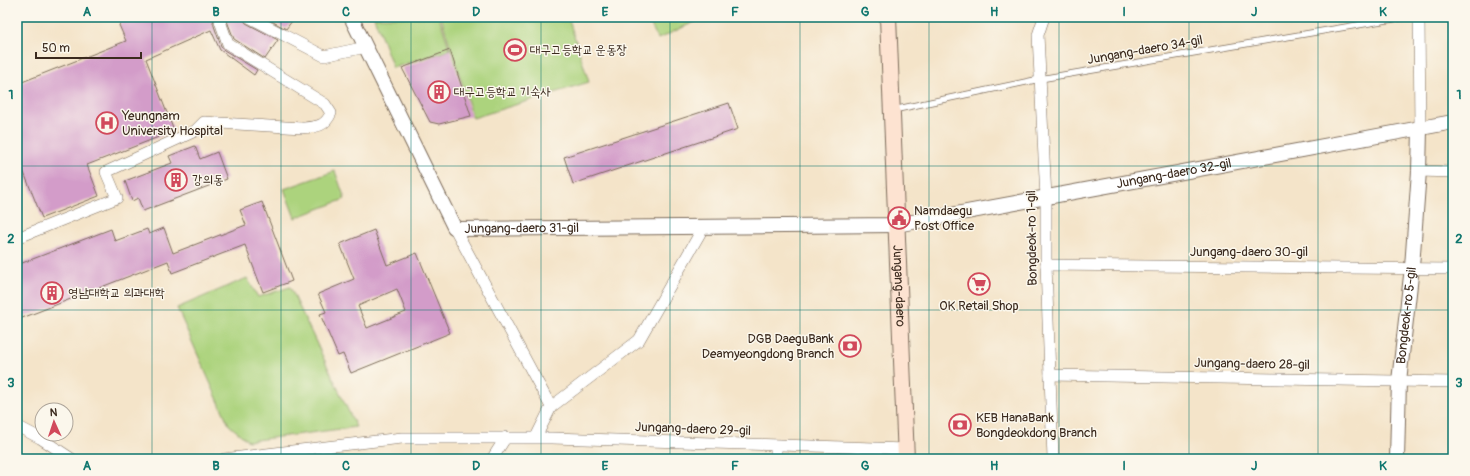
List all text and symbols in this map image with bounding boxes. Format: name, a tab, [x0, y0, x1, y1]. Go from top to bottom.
text: A	[83, 4, 92, 20]
text: B	[212, 4, 220, 20]
text: C	[342, 4, 350, 20]
text: D	[472, 4, 480, 20]
text: E	[602, 4, 609, 20]
text: F	[731, 4, 739, 20]
text: G	[861, 4, 870, 20]
text: H	[990, 4, 998, 20]
text: I	[1122, 4, 1126, 20]
text: J	[1251, 4, 1257, 20]
text: K	[1379, 4, 1387, 20]
street label: Jungang-daero 34-gil	[1086, 32, 1204, 68]
scale bar	[36, 34, 141, 60]
sports icon: 대구고등학교 운동장	[502, 37, 528, 63]
text: 50 m	[42, 41, 70, 56]
place label: 대구고등학교 운동장	[530, 42, 627, 58]
building icon: 대구고등학교 기숙사	[426, 79, 452, 105]
place label: 대구고등학교 기숙사	[454, 84, 551, 100]
text: 1	[8, 87, 14, 103]
text: 1	[1456, 87, 1462, 103]
place label: Yeungnam University Hospital	[121, 108, 223, 139]
hospital icon: Yeungnam University Hospital	[94, 110, 120, 136]
street label: Jungang-daero 32-gil	[1115, 155, 1233, 192]
building icon: 강의동	[163, 167, 189, 193]
place label: 강의동	[192, 172, 223, 188]
street label: Bongdeok-ro 1-gil	[1023, 190, 1041, 286]
place label: Namdaegu Post Office	[914, 203, 975, 234]
public building icon: Namdaegu Post Office	[886, 205, 912, 231]
street label: Jungang-daero 31-gil	[464, 220, 579, 237]
text: 2	[7, 231, 15, 247]
text: 2	[1455, 231, 1463, 247]
street label: Jungang-daero	[889, 244, 909, 327]
street label: Jungang-daero 30-gil	[1190, 244, 1308, 260]
street label: Bongdeok-ro 5-gil	[1393, 266, 1420, 365]
supermarket icon: OK Retail Shop	[966, 271, 992, 297]
building icon: 영남대학교 의과대학	[39, 280, 65, 306]
place label: 영남대학교 의과대학	[68, 285, 165, 301]
place label: OK Retail Shop	[939, 298, 1019, 314]
place label: DGB DaeguBank Deamyeongdong Branch	[702, 331, 835, 362]
bank icon: DGB DaeguBank Deamyeongdong Branch	[837, 333, 863, 359]
street label: Jungang-daero 28-gil	[1194, 355, 1310, 373]
text: 3	[7, 375, 15, 391]
text: 3	[1455, 375, 1463, 391]
north arrow	[34, 402, 74, 442]
text: N	[49, 406, 58, 419]
place label: KEB HanaBank Bongdeokdong Branch	[976, 410, 1097, 441]
bank icon: KEB HanaBank Bongdeokdong Branch	[947, 412, 973, 438]
street label: Jungang-daero 29-gil	[635, 419, 751, 439]
text: A	[83, 458, 92, 474]
text: B	[212, 458, 220, 474]
text: C	[342, 458, 350, 474]
text: D	[472, 458, 480, 474]
text: E	[602, 458, 609, 474]
text: F	[731, 458, 739, 474]
text: G	[861, 458, 870, 474]
text: H	[990, 458, 998, 474]
text: I	[1122, 458, 1126, 474]
text: J	[1251, 458, 1257, 474]
text: K	[1379, 458, 1387, 474]

